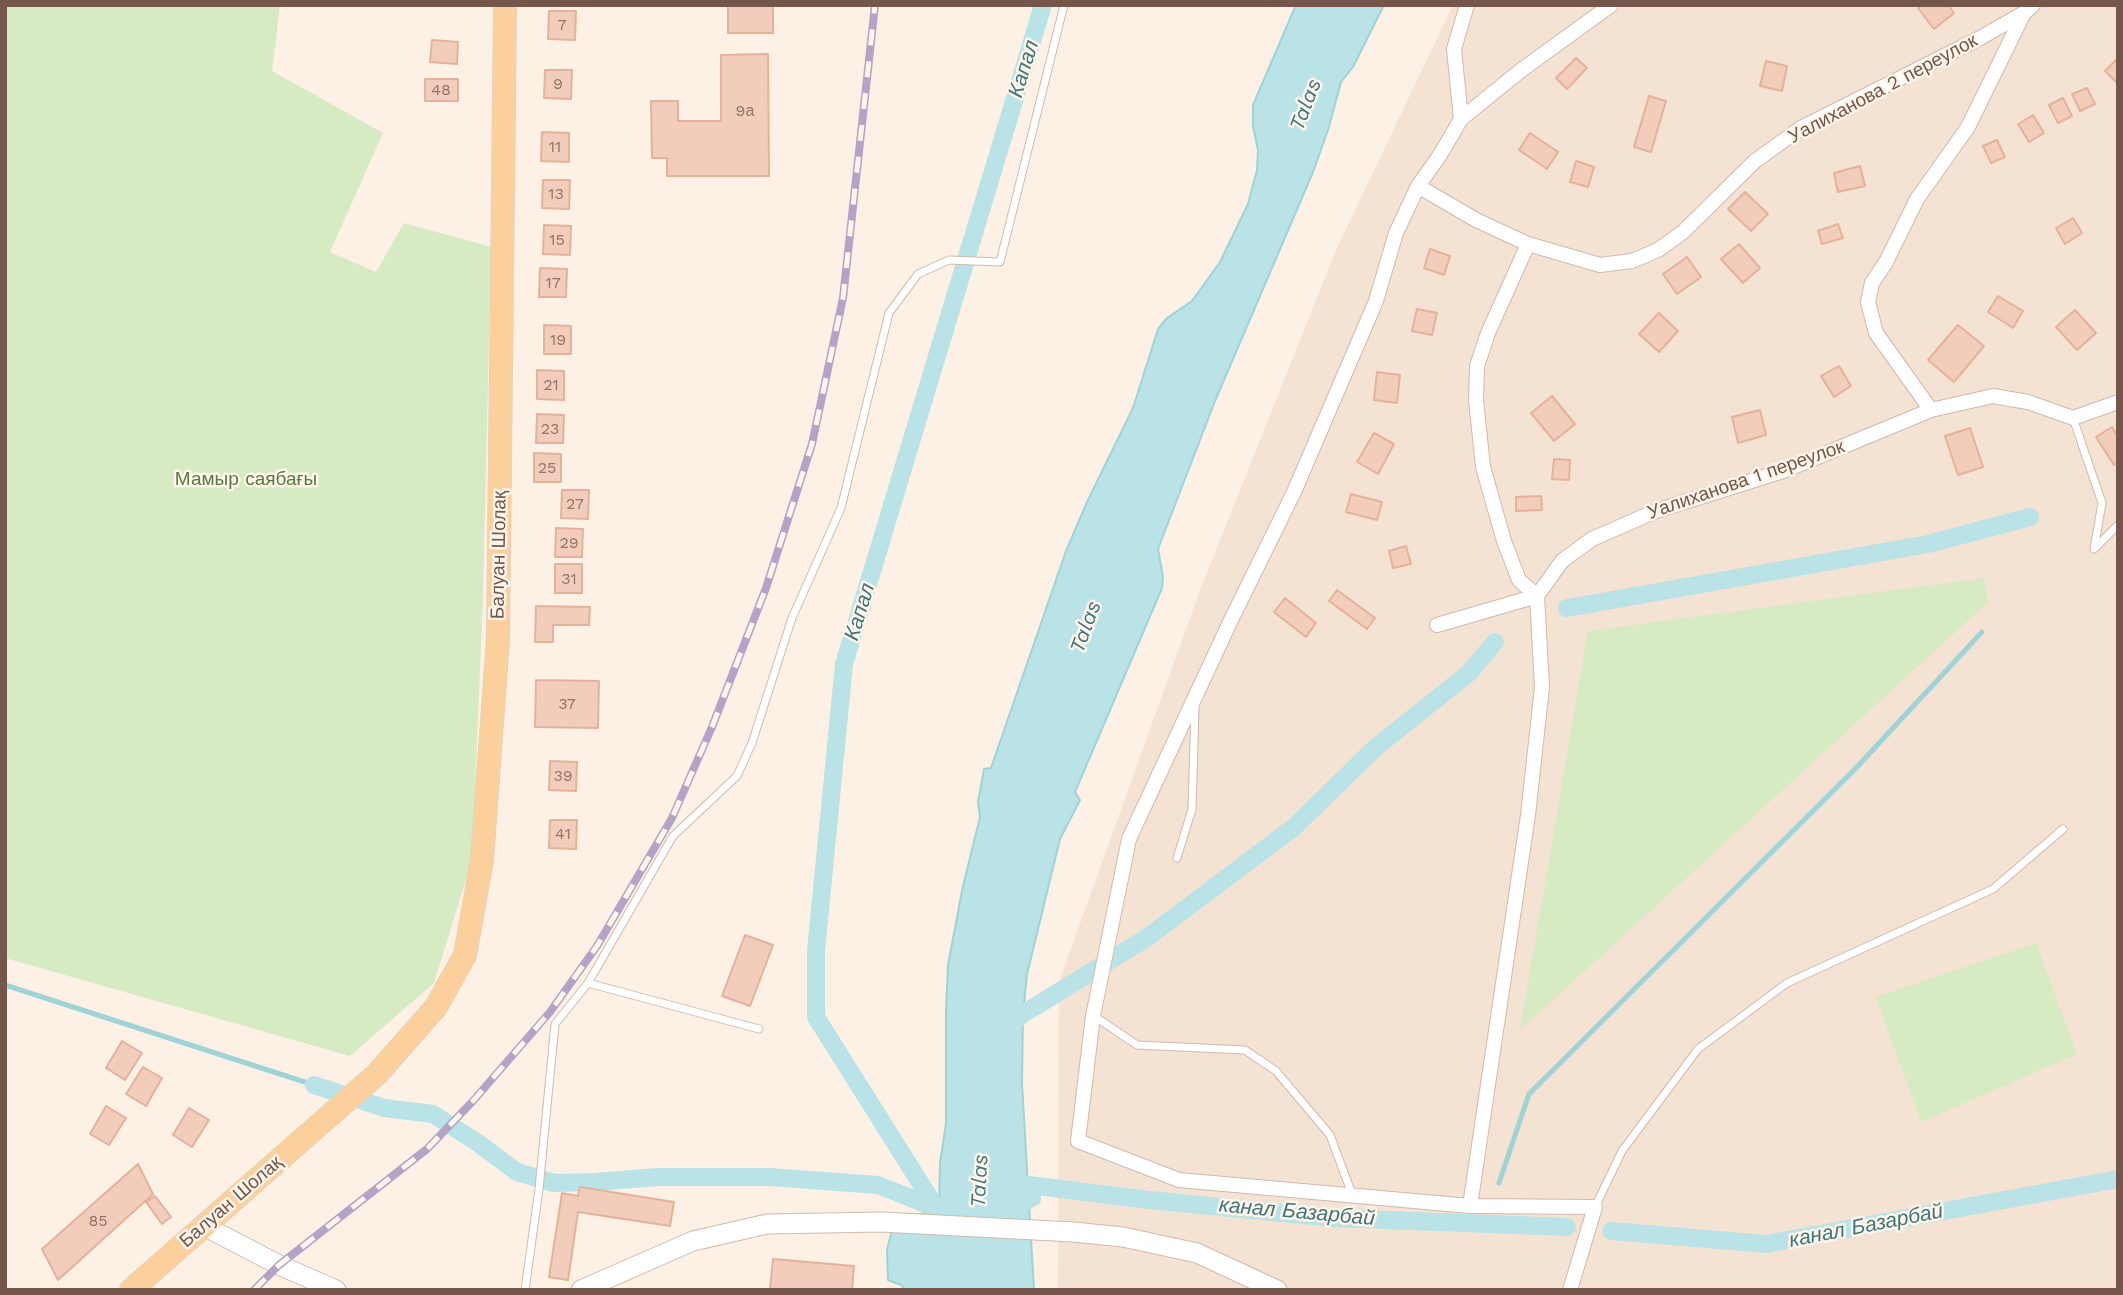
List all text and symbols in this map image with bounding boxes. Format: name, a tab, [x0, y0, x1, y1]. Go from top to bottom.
house number: 7	[558, 15, 566, 35]
street label: Уалиханова 2 переулок	[1785, 29, 1981, 149]
water label: Капал	[1003, 37, 1045, 101]
house number: 9	[553, 74, 563, 94]
water label: Talas	[1285, 76, 1327, 134]
house number: 48	[431, 80, 451, 100]
house number: 9а	[736, 101, 754, 121]
house number: 11	[549, 137, 561, 157]
house number: 13	[548, 184, 564, 204]
house number: 15	[549, 230, 565, 250]
house number: 17	[545, 273, 561, 293]
house number: 19	[550, 330, 566, 350]
house number: 21	[543, 375, 559, 395]
house number: 23	[541, 419, 559, 439]
street label: Уалиханова 1 переулок	[1644, 436, 1848, 524]
house number: 25	[538, 458, 556, 478]
park label: Мамыр саябағы	[175, 468, 317, 490]
street label: Балуан Шолақ	[486, 491, 512, 619]
house number: 27	[566, 494, 584, 514]
house number: 29	[559, 533, 579, 553]
house number: 31	[561, 569, 577, 589]
water label: Капал	[839, 580, 881, 644]
water label: Talas	[1065, 598, 1107, 656]
house number: 37	[558, 694, 576, 714]
house number: 39	[553, 766, 573, 786]
house number: 41	[555, 824, 571, 844]
street label: Балуан Шолақ	[175, 1151, 287, 1253]
water label: Talas	[966, 1154, 994, 1208]
water label: канал Базарбай	[1218, 1193, 1376, 1231]
water label: канал Базарбай	[1787, 1199, 1945, 1253]
house number: 85	[88, 1211, 108, 1231]

